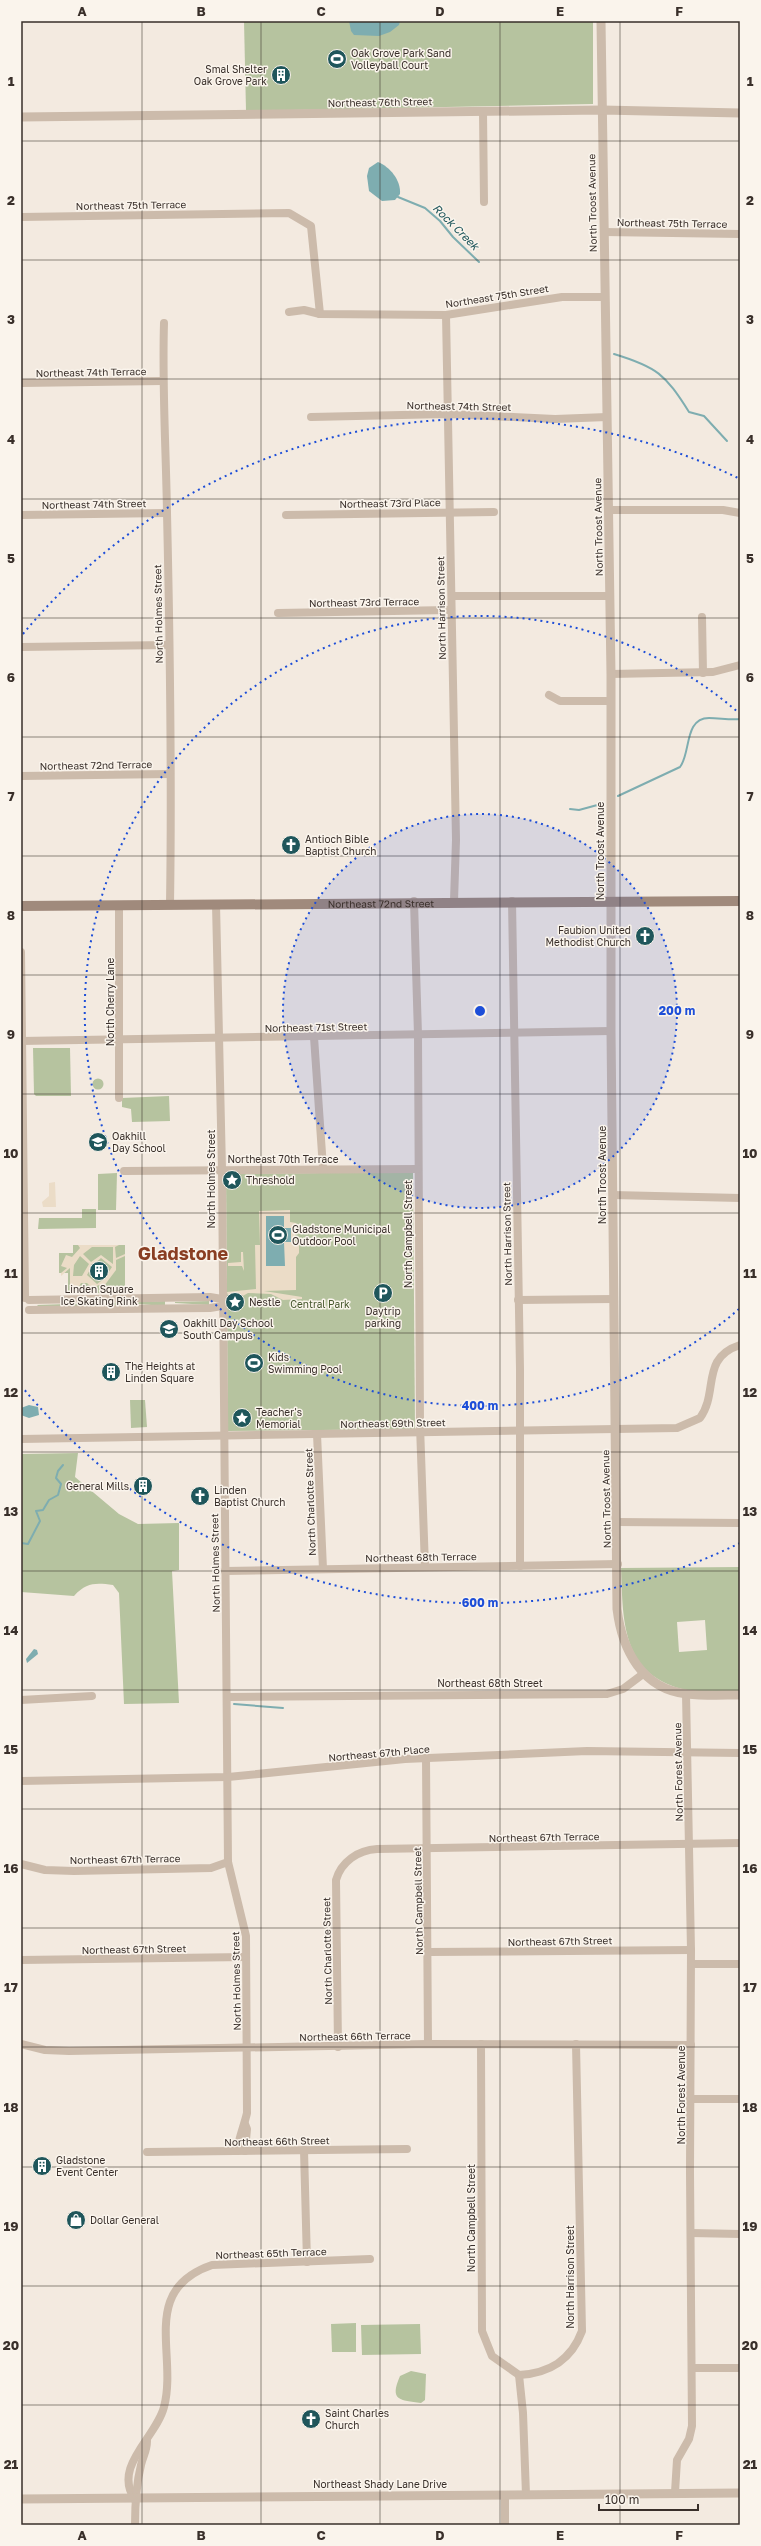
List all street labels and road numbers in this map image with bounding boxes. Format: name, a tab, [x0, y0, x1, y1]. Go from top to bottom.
street label: Northeast 76th Street	[328, 95, 432, 109]
street label: North Troost Avenue	[585, 153, 599, 252]
street label: Northeast 75th Terrace	[76, 198, 187, 212]
street label: Northeast 75th Terrace	[617, 216, 728, 230]
street label: Northeast 75th Street	[444, 282, 550, 310]
street label: Northeast 74th Terrace	[35, 365, 147, 379]
street label: Northeast 74th Street	[407, 399, 511, 413]
street label: North Troost Avenue	[591, 477, 605, 576]
street label: Northeast 73rd Place	[339, 496, 441, 510]
street label: Northeast 74th Street	[42, 497, 146, 511]
street label: North Harrison Street	[434, 556, 448, 660]
street label: North Holmes Street	[151, 564, 165, 664]
street label: Northeast 73rd Terrace	[309, 595, 419, 609]
street label: Northeast 72nd Terrace	[40, 758, 153, 772]
street label: North Troost Avenue	[594, 802, 606, 900]
street label: Northeast 72nd Street	[328, 897, 434, 910]
street label: North Cherry Lane	[104, 957, 116, 1046]
street label: Northeast 71st Street	[265, 1020, 367, 1034]
street label: North Troost Avenue	[596, 1126, 608, 1224]
street label: North Holmes Street	[205, 1129, 217, 1229]
street label: Northeast 70th Terrace	[228, 1153, 339, 1165]
street label: North Campbell Street	[402, 1180, 414, 1288]
street label: North Harrison Street	[500, 1182, 514, 1286]
street label: Northeast 69th Street	[340, 1416, 446, 1430]
street label: North Charlotte Street	[302, 1448, 318, 1556]
street label: North Troost Avenue	[599, 1449, 613, 1548]
street label: North Holmes Street	[208, 1513, 222, 1613]
street label: Northeast 68th Terrace	[365, 1550, 477, 1564]
street label: Northeast 68th Street	[437, 1677, 543, 1689]
street label: North Forest Avenue	[671, 1722, 685, 1822]
street label: Northeast 67th Place	[328, 1743, 430, 1763]
street label: Northeast 67th Terrace	[488, 1830, 600, 1844]
street label: North Campbell Street	[411, 1847, 425, 1955]
street label: Northeast 67th Terrace	[69, 1852, 181, 1866]
street label: North Charlotte Street	[320, 1897, 334, 2005]
street label: North Holmes Street	[229, 1931, 243, 2031]
street label: Northeast 67th Street	[508, 1934, 612, 1948]
street label: Northeast 67th Street	[82, 1942, 186, 1956]
street label: Northeast 66th Terrace	[299, 2029, 411, 2043]
street label: North Forest Avenue	[675, 2045, 687, 2144]
street label: Northeast 66th Street	[224, 2134, 330, 2148]
street label: North Campbell Street	[465, 2164, 477, 2272]
street label: North Harrison Street	[564, 2225, 576, 2329]
street label: Northeast 65th Terrace	[215, 2245, 327, 2261]
street label: Northeast Shady Lane Drive	[313, 2478, 447, 2490]

